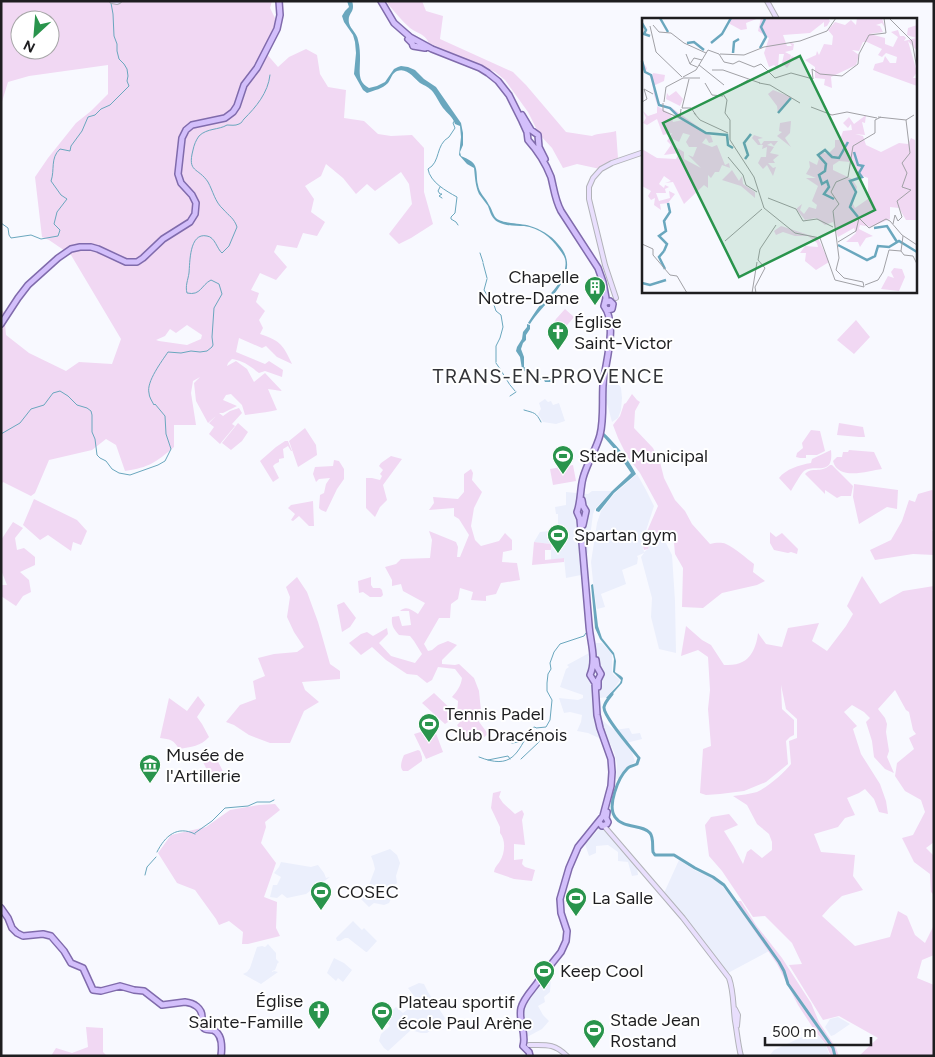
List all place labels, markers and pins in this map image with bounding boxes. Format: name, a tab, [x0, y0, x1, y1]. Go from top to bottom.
place label: Chapelle Notre-Dame	[478, 266, 579, 309]
building icon: Chapelle Notre-Dame	[583, 275, 607, 306]
place label: Église Saint-Victor	[574, 311, 672, 354]
church icon: Église Saint-Victor	[546, 320, 570, 351]
sports icon: Stade Municipal	[551, 444, 575, 475]
place label: Stade Municipal	[579, 445, 708, 467]
sports icon: Spartan gym	[546, 523, 570, 554]
place label: Spartan gym	[574, 524, 677, 546]
place label: Tennis Padel Club Dracénois	[445, 703, 567, 746]
sports icon: Tennis Padel Club Dracénois	[417, 712, 441, 743]
place label: Musée de l'Artillerie	[166, 744, 244, 787]
museum icon: Musée de l'Artillerie	[138, 753, 162, 784]
sports icon: COSEC	[309, 880, 333, 911]
place label: COSEC	[337, 881, 399, 903]
sports icon: La Salle	[564, 886, 588, 917]
place label: La Salle	[592, 887, 653, 909]
sports icon: Keep Cool	[532, 959, 556, 990]
place label: Keep Cool	[560, 960, 643, 982]
place label: Église Sainte-Famille	[188, 990, 303, 1033]
place label: Plateau sportif école Paul Arène	[398, 991, 532, 1034]
church icon: Église Sainte-Famille	[307, 999, 331, 1030]
sports icon: Plateau sportif école Paul Arène	[370, 1000, 394, 1031]
place label: Stade Jean Rostand	[610, 1009, 700, 1052]
sports icon: Stade Jean Rostand	[582, 1018, 606, 1049]

